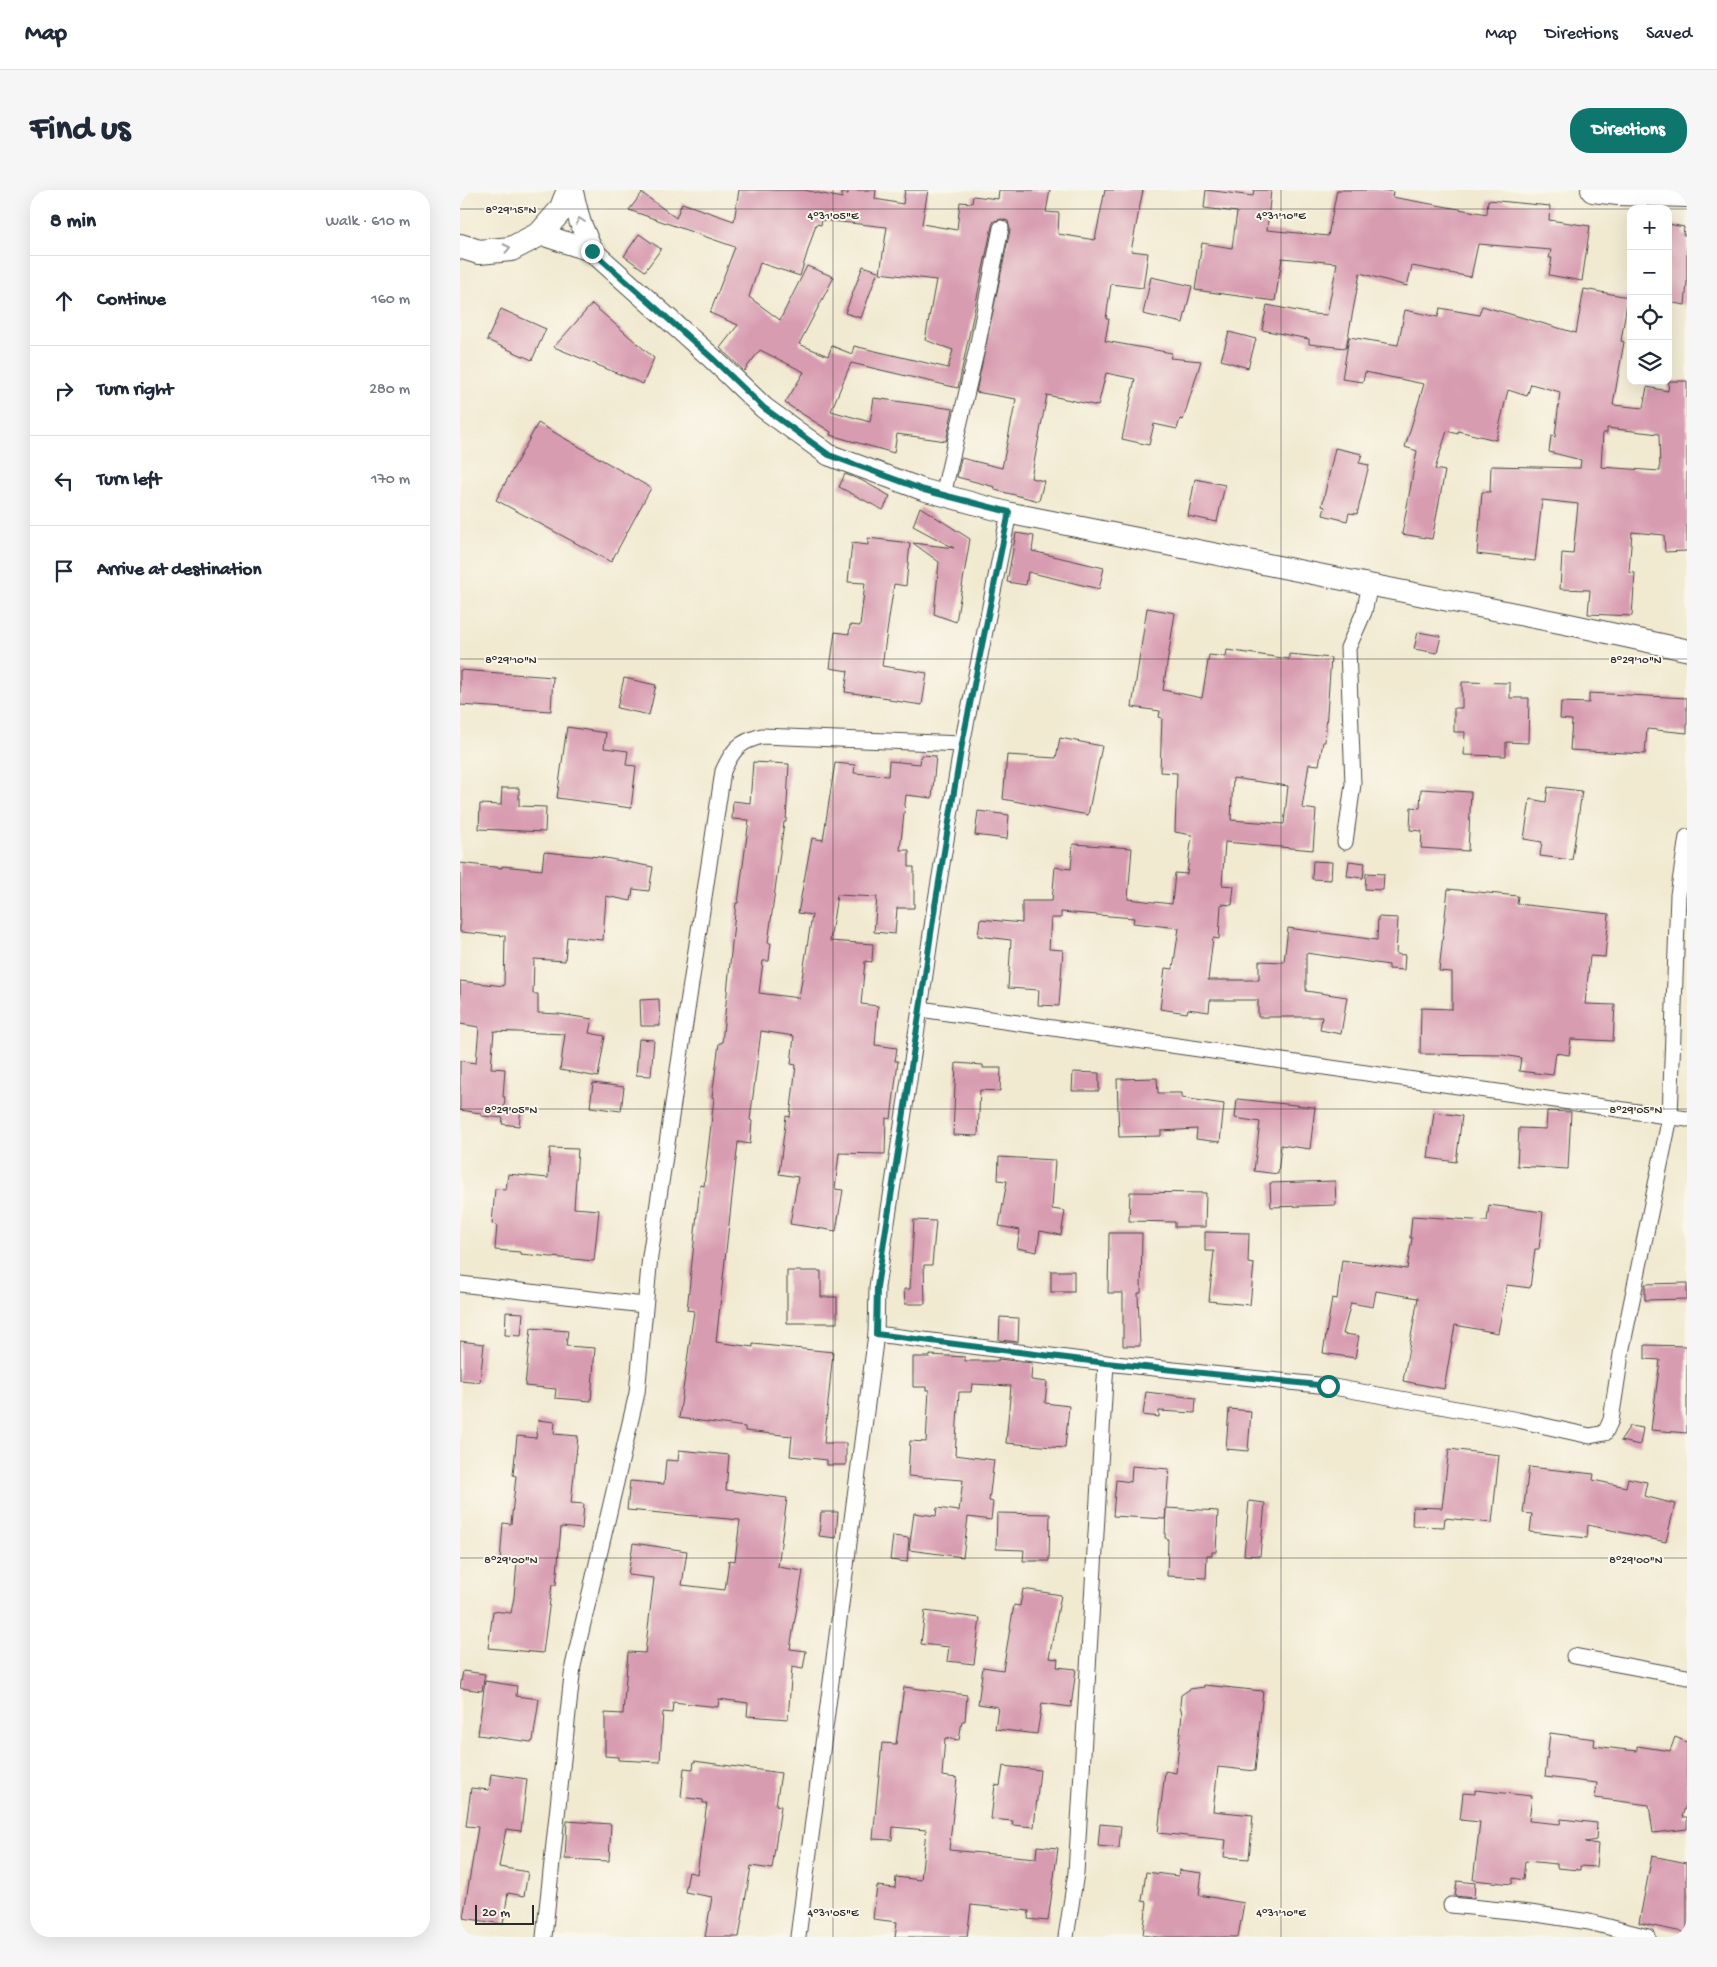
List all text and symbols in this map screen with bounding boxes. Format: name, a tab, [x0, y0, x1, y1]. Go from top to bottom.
text: Map	[25, 20, 67, 49]
text: Map	[1485, 24, 1517, 45]
text: Directions	[1545, 24, 1618, 45]
text: Saved	[1646, 24, 1692, 45]
button: Directions	[1570, 108, 1687, 153]
text: Find us	[30, 110, 130, 151]
text: 8°29'15"N	[486, 204, 537, 218]
map controls	[1627, 205, 1672, 385]
button: +	[1627, 205, 1672, 250]
text: 8 min	[50, 210, 96, 235]
text: 4°31'05"E	[808, 210, 859, 224]
text: 4°31'10"E	[1256, 210, 1306, 224]
text: Walk · 610 m	[325, 213, 410, 232]
one-way arrow	[576, 217, 586, 226]
route end	[581, 240, 604, 263]
one-way arrow	[503, 243, 512, 254]
button: −	[1627, 250, 1672, 295]
icon: ahead	[50, 287, 78, 315]
text: Continue	[97, 289, 166, 312]
text: 160 m	[371, 291, 410, 310]
button: locate	[1627, 295, 1672, 340]
button: layers	[1627, 340, 1672, 385]
icon: right	[50, 377, 78, 405]
text: Turn right	[97, 379, 173, 402]
text: 280 m	[369, 381, 410, 400]
icon: left	[50, 467, 78, 495]
text: Turn left	[97, 469, 161, 492]
text: 170 m	[371, 471, 410, 490]
icon: arrive	[50, 557, 78, 585]
text: Arrive at destination	[97, 559, 261, 582]
text: 8°29'10"N	[485, 654, 537, 668]
text: 8°29'10"N	[1610, 654, 1662, 668]
text: 8°29'05"N	[485, 1104, 538, 1118]
text: 8°29'05"N	[1610, 1104, 1663, 1118]
route start	[1317, 1375, 1340, 1398]
text: 8°29'00"N	[484, 1554, 538, 1568]
text: 8°29'00"N	[1609, 1554, 1663, 1568]
scale bar	[475, 1902, 534, 1925]
text: 20 m	[482, 1905, 510, 1922]
text: 4°31'05"E	[808, 1907, 859, 1921]
text: 4°31'10"E	[1256, 1907, 1306, 1921]

